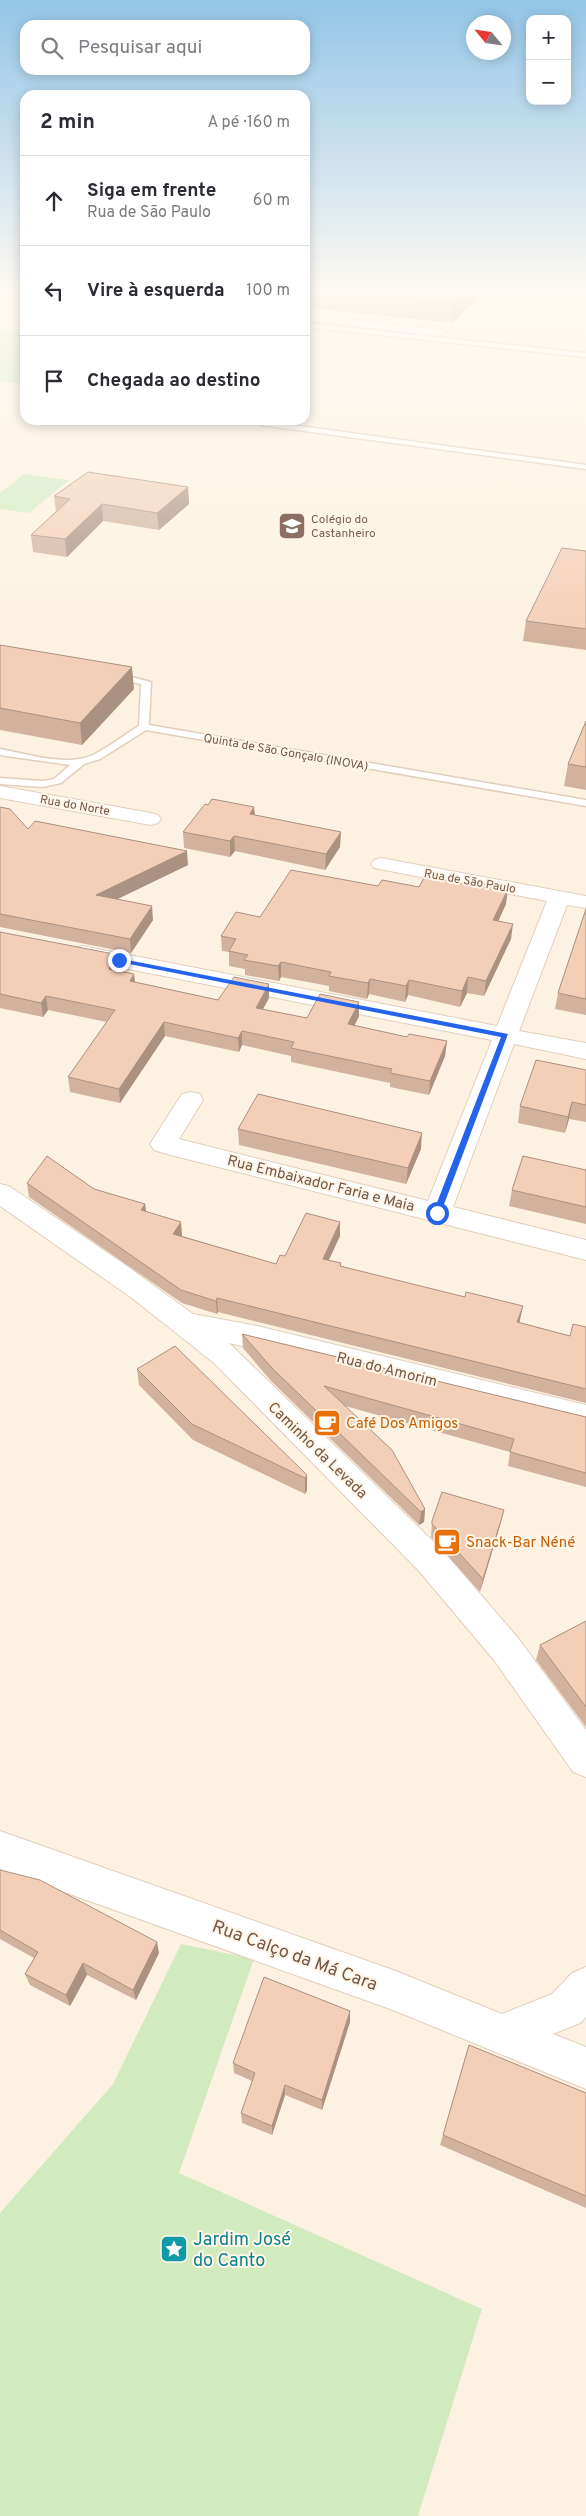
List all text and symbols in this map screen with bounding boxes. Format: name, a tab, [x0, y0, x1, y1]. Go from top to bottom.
north arrow	[466, 15, 511, 60]
map controls	[526, 15, 571, 105]
button: +	[526, 15, 571, 60]
search box	[20, 20, 310, 75]
icon: search	[38, 34, 66, 62]
text: Pesquisar aqui	[78, 36, 202, 60]
button: −	[526, 60, 571, 105]
text: 2 min	[40, 109, 95, 136]
text: A pé · 160 m	[207, 113, 290, 133]
text: Siga em frente	[87, 179, 216, 203]
icon: ahead	[40, 187, 68, 215]
text: 60 m	[253, 191, 290, 211]
text: Rua de São Paulo	[87, 203, 211, 223]
icon: left	[40, 277, 68, 305]
text: Vire à esquerda	[87, 279, 225, 303]
text: 100 m	[246, 281, 290, 301]
icon: arrive	[40, 367, 68, 395]
text: Chegada ao destino	[87, 369, 261, 393]
school or university icon: Colégio do Castanheiro	[277, 511, 307, 541]
place label: Colégio do Castanheiro	[311, 512, 376, 542]
street label: Quinta de São Gonçalo (INOVA)	[202, 731, 370, 775]
street label: Rua do Norte	[39, 792, 111, 820]
street label: Rua de São Paulo	[423, 866, 517, 898]
route end	[108, 949, 131, 972]
street label: Rua Embaixador Faria e Maia	[225, 1152, 416, 1217]
route start	[426, 1202, 449, 1225]
street label: Rua do Amorim	[334, 1349, 439, 1392]
street label: Caminho da Levada	[263, 1399, 371, 1503]
cafe icon: Café Dos Amigos	[312, 1408, 342, 1438]
place label: Café Dos Amigos	[346, 1415, 458, 1434]
cafe icon: Snack-Bar Néné	[432, 1527, 462, 1557]
place label: Snack-Bar Néné	[466, 1534, 575, 1553]
street label: Rua Calço da Má Cara	[209, 1916, 380, 1997]
place label: Jardim José do Canto	[193, 2229, 291, 2273]
place icon: Jardim José do Canto	[159, 2234, 189, 2264]

